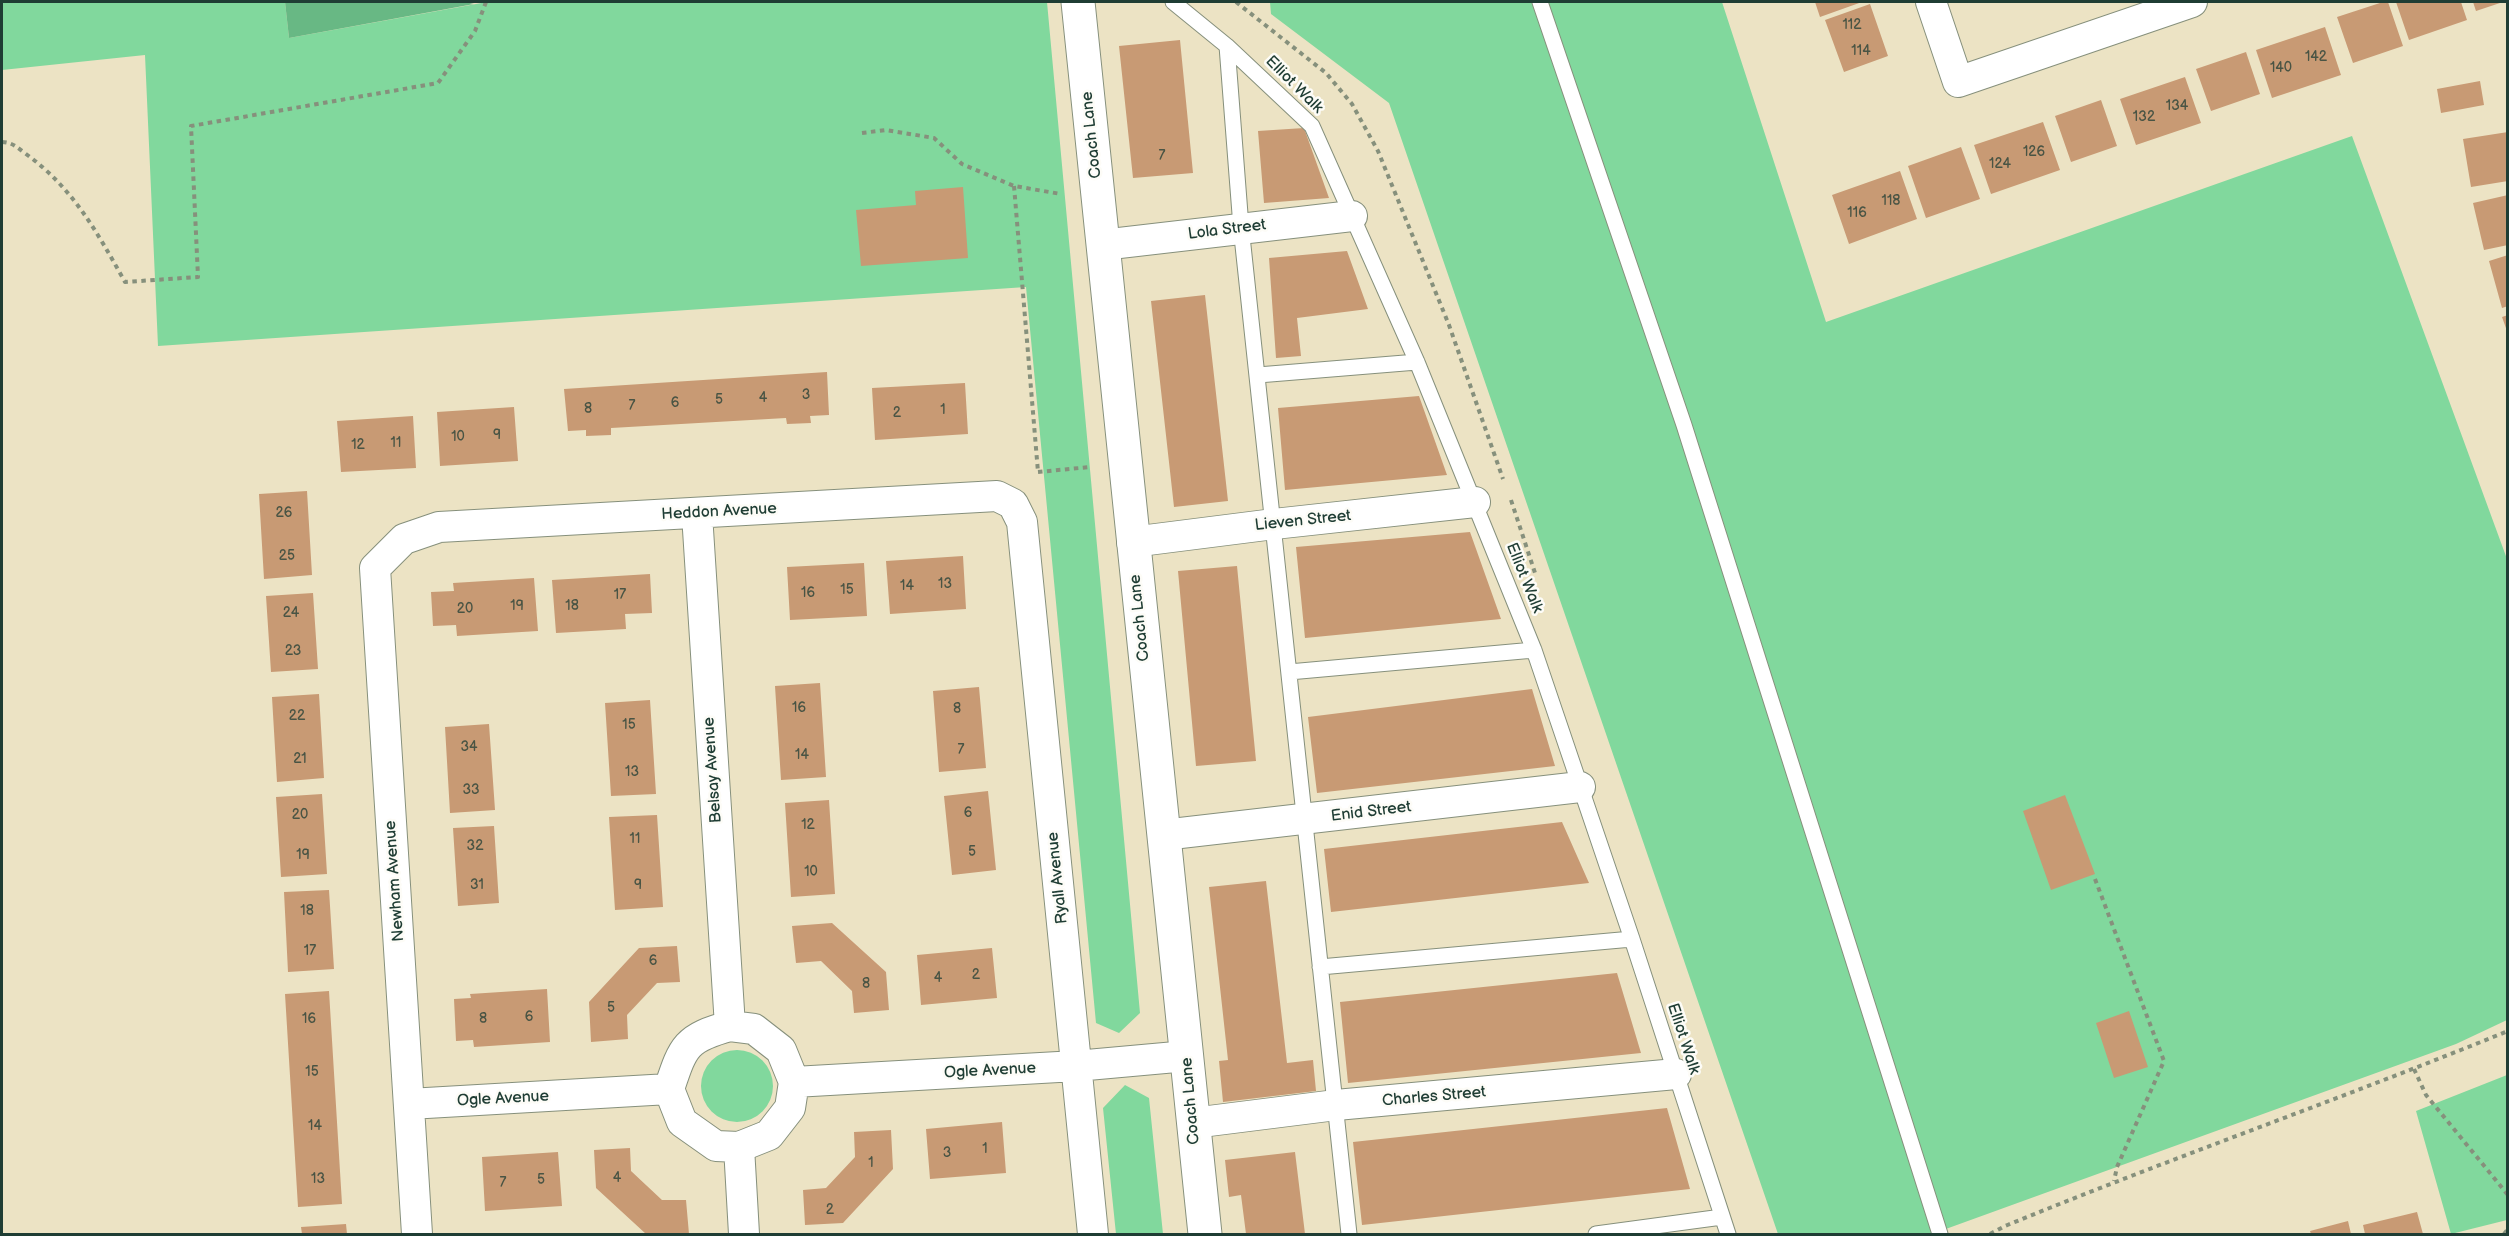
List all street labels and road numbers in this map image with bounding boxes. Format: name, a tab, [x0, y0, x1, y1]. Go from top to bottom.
street label: Elliot Walk	[1261, 52, 1327, 118]
street label: Coach Lane	[1078, 90, 1106, 180]
street label: Lola Street	[1187, 216, 1267, 244]
street label: Heddon Avenue	[661, 499, 777, 525]
street label: Lieven Street	[1254, 506, 1352, 536]
street label: Elliot Walk	[1501, 540, 1547, 616]
street label: Coach Lane	[1126, 573, 1154, 663]
street label: Belsay Avenue	[700, 716, 726, 824]
street label: Enid Street	[1330, 798, 1412, 826]
street label: Newham Avenue	[381, 820, 409, 942]
street label: Ryall Avenue	[1044, 831, 1072, 925]
street label: Elliot Walk	[1662, 1001, 1704, 1077]
street label: Coach Lane	[1178, 1057, 1204, 1145]
street label: Ogle Avenue	[943, 1059, 1037, 1083]
street label: Charles Street	[1381, 1083, 1487, 1111]
street label: Ogle Avenue	[456, 1087, 550, 1111]

